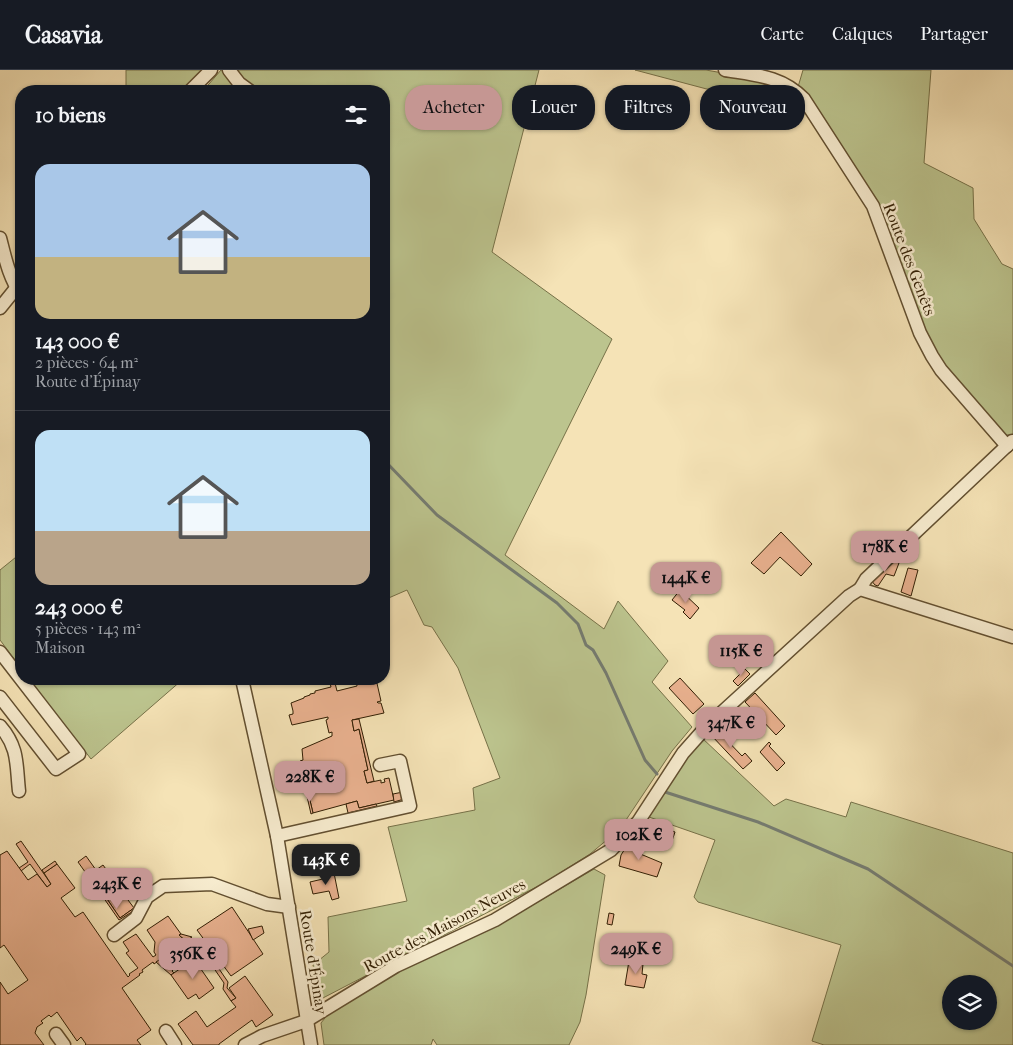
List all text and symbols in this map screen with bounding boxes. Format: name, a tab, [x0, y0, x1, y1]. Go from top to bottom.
text: Casavia	[25, 21, 102, 49]
text: Carte	[761, 24, 804, 45]
text: Calques	[832, 24, 892, 45]
text: Partager	[920, 24, 988, 45]
chip: Acheter	[405, 85, 502, 130]
chip: Louer	[512, 85, 595, 130]
chip: Filtres	[605, 85, 690, 130]
chip: Nouveau	[700, 85, 805, 130]
icon: filters	[342, 101, 370, 129]
text: 10 biens	[35, 103, 106, 127]
icon: home	[158, 197, 248, 287]
street label: Route des Genêts	[879, 200, 940, 318]
text: 143 000 €	[35, 329, 120, 353]
text: 2 pièces · 64 m²	[35, 353, 138, 372]
text: Route d'Épinay	[35, 372, 141, 391]
icon: home	[158, 462, 248, 552]
pin: 178K €	[844, 530, 926, 573]
text: 178K €	[862, 537, 908, 556]
pin: 144K €	[645, 562, 727, 604]
text: 144K €	[661, 568, 711, 587]
text: 243 000 €	[35, 595, 123, 619]
text: 5 pièces · 143 m²	[35, 619, 140, 638]
pin: 115K €	[700, 634, 782, 677]
text: Maison	[35, 638, 85, 657]
text: 115K €	[720, 641, 762, 660]
pin: 347K €	[690, 706, 772, 749]
text: 347K €	[707, 713, 755, 732]
pin: 228K €	[269, 760, 351, 803]
text: 228K €	[285, 767, 335, 786]
pin: 102K €	[598, 818, 680, 861]
text: 102K €	[615, 825, 663, 844]
pin: 143K €	[285, 844, 367, 886]
text: 143K €	[303, 850, 349, 869]
pin: 243K €	[76, 868, 158, 910]
text: 243K €	[93, 874, 141, 893]
street label: Route des Maisons Neuves	[360, 875, 529, 976]
street label: Route d'Épinay	[296, 908, 332, 1016]
pin: 249K €	[595, 932, 677, 975]
pin: 356K €	[152, 938, 234, 980]
text: 249K €	[611, 939, 661, 958]
text: 356K €	[170, 944, 216, 963]
map controls	[942, 975, 997, 1030]
button: layers	[942, 975, 997, 1030]

